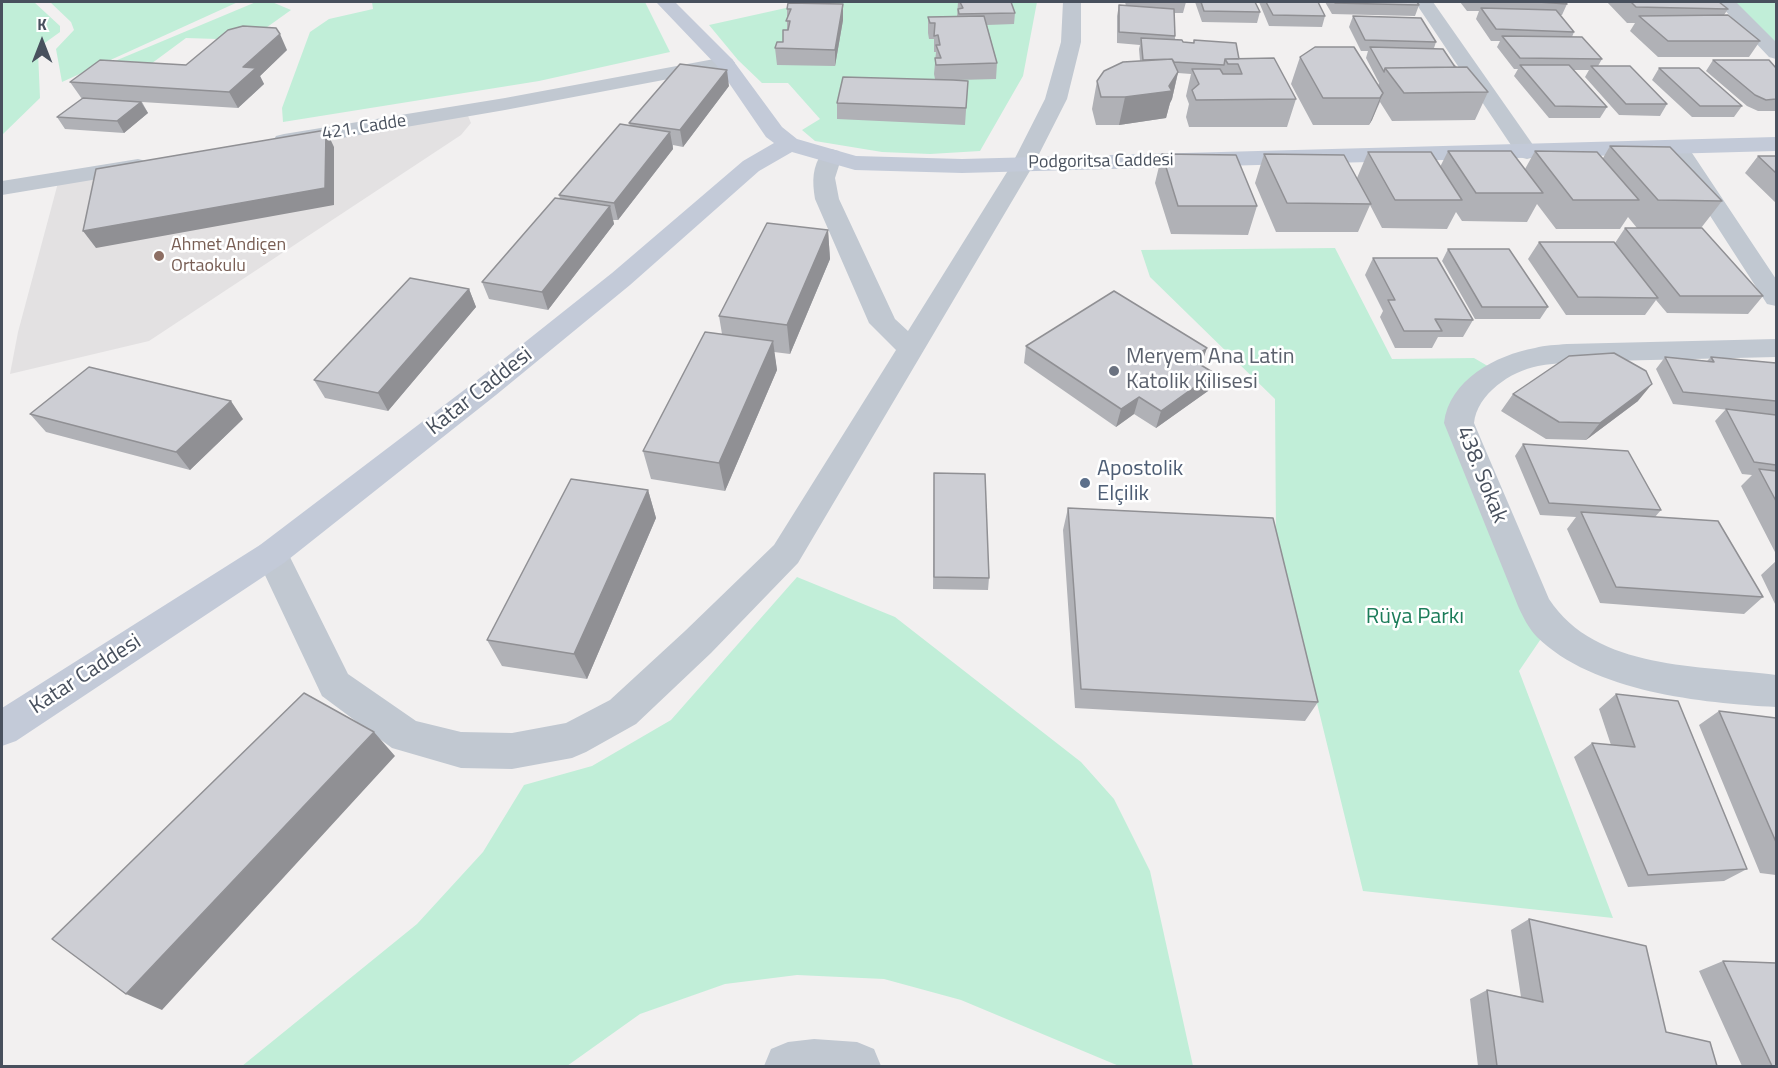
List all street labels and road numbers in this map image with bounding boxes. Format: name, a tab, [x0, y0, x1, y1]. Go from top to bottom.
street label: 421. Cadde	[320, 111, 408, 145]
street label: Podgoritsa Caddesi	[1028, 150, 1174, 174]
street label: Katar Caddesi	[422, 342, 538, 442]
street label: 438. Sokak	[1450, 423, 1512, 527]
street label: Katar Caddesi	[25, 629, 147, 721]

